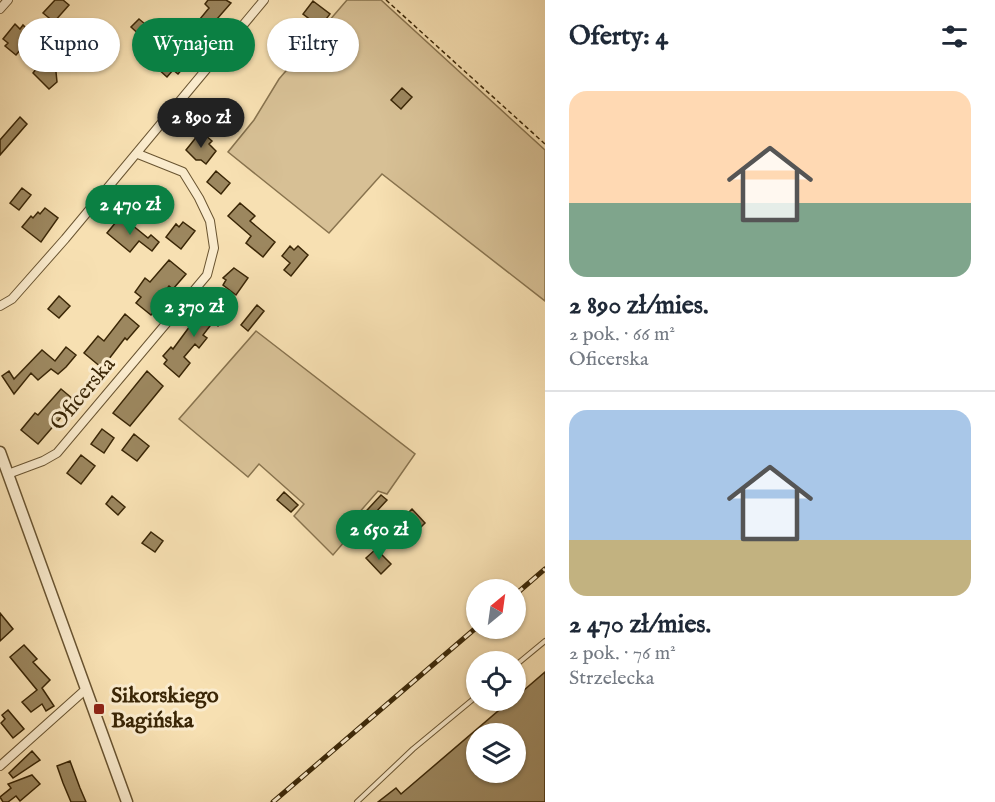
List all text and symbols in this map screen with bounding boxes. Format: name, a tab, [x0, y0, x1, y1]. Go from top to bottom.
chip: Kupno	[18, 18, 120, 72]
chip: Wynajem	[132, 18, 255, 72]
chip: Filtry	[267, 18, 359, 72]
text: Oferty: 4	[569, 20, 668, 53]
icon: filters	[938, 20, 971, 53]
pin: 2 890 zł	[139, 98, 263, 149]
text: 2 890 zł	[171, 105, 231, 130]
icon: home	[716, 130, 824, 238]
pin: 2 470 zł	[68, 185, 192, 236]
text: 2 470 zł	[99, 192, 161, 217]
pin: 2 370 zł	[132, 287, 256, 338]
text: 2 890 zł/mies.	[569, 289, 708, 322]
text: 2 370 zł	[164, 294, 224, 319]
text: 2 pok. · 66 m²	[569, 322, 675, 347]
text: Oficerska	[569, 347, 649, 372]
street label: Oficerska	[44, 351, 122, 437]
icon: home	[716, 449, 824, 557]
pin: 2 650 zł	[317, 510, 441, 561]
text: 2 650 zł	[350, 517, 408, 542]
north arrow	[466, 579, 526, 639]
map controls	[466, 579, 526, 783]
text: 2 470 zł/mies.	[569, 608, 711, 641]
text: 2 pok. · 76 m²	[569, 641, 676, 666]
button: locate	[466, 651, 526, 711]
text: Strzelecka	[569, 666, 654, 691]
place label: Sikorskiego Bagińska	[111, 682, 219, 735]
marker: Sikorskiego Bagińska	[92, 702, 106, 716]
button: layers	[466, 723, 526, 783]

